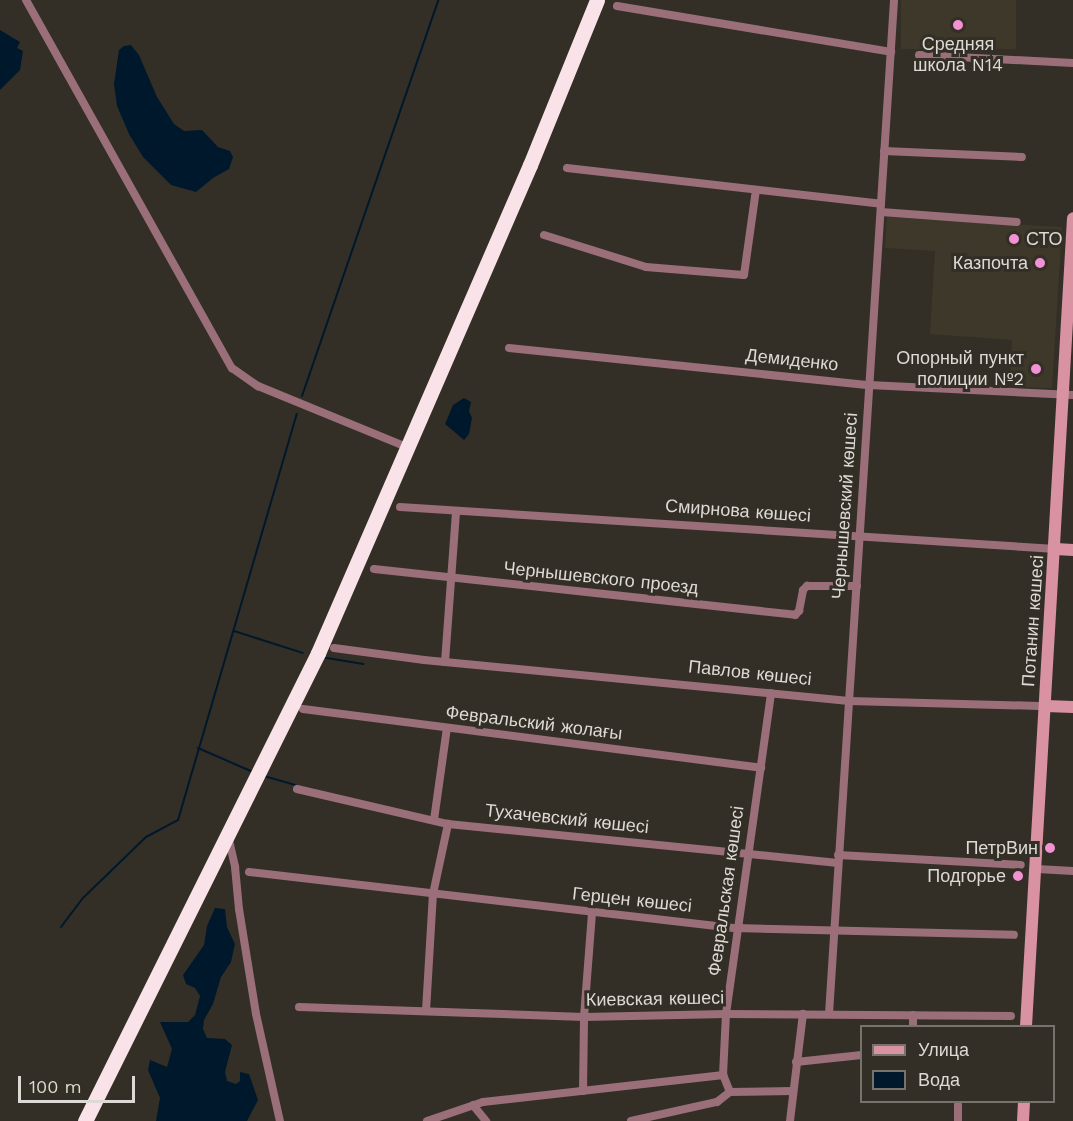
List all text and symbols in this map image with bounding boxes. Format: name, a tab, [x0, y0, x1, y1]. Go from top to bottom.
marker: Средняя школа N14	[951, 18, 965, 32]
place label: Средняя школа N14	[913, 34, 1003, 76]
place label: СТО	[1026, 228, 1063, 250]
marker: СТО	[1007, 232, 1021, 246]
place label: Казпочта	[953, 252, 1028, 274]
marker: Казпочта	[1033, 256, 1047, 270]
street label: Демиденко	[745, 344, 839, 376]
place label: Опорный пункт полиции №2	[896, 348, 1024, 391]
marker: Опорный пункт полиции №2	[1029, 362, 1043, 376]
street label: Чернышевский көшесі	[828, 412, 862, 600]
street label: Смирнова көшесі	[664, 495, 812, 527]
street label: Потанин көшесі	[1018, 554, 1048, 688]
street label: Чернышевского проезд	[502, 557, 700, 599]
street label: Павлов көшесі	[687, 656, 813, 690]
street label: Февральский жолағы	[444, 701, 624, 745]
street label: Тухачевский көшесі	[484, 800, 650, 838]
street label: Февральская көшесі	[703, 805, 749, 977]
place label: ПетрВин	[965, 837, 1038, 859]
marker: ПетрВин	[1043, 841, 1057, 855]
place label: Подгорье	[927, 865, 1006, 887]
marker: Подгорье	[1011, 869, 1025, 883]
street label: Герцен көшесі	[571, 883, 693, 917]
street label: Киевская көшесі	[586, 987, 724, 1011]
legend	[860, 1025, 1055, 1103]
text: Улица	[918, 1039, 969, 1060]
scale bar	[21, 1064, 138, 1102]
text: Вода	[918, 1069, 960, 1090]
text: 100 m	[29, 1076, 82, 1097]

